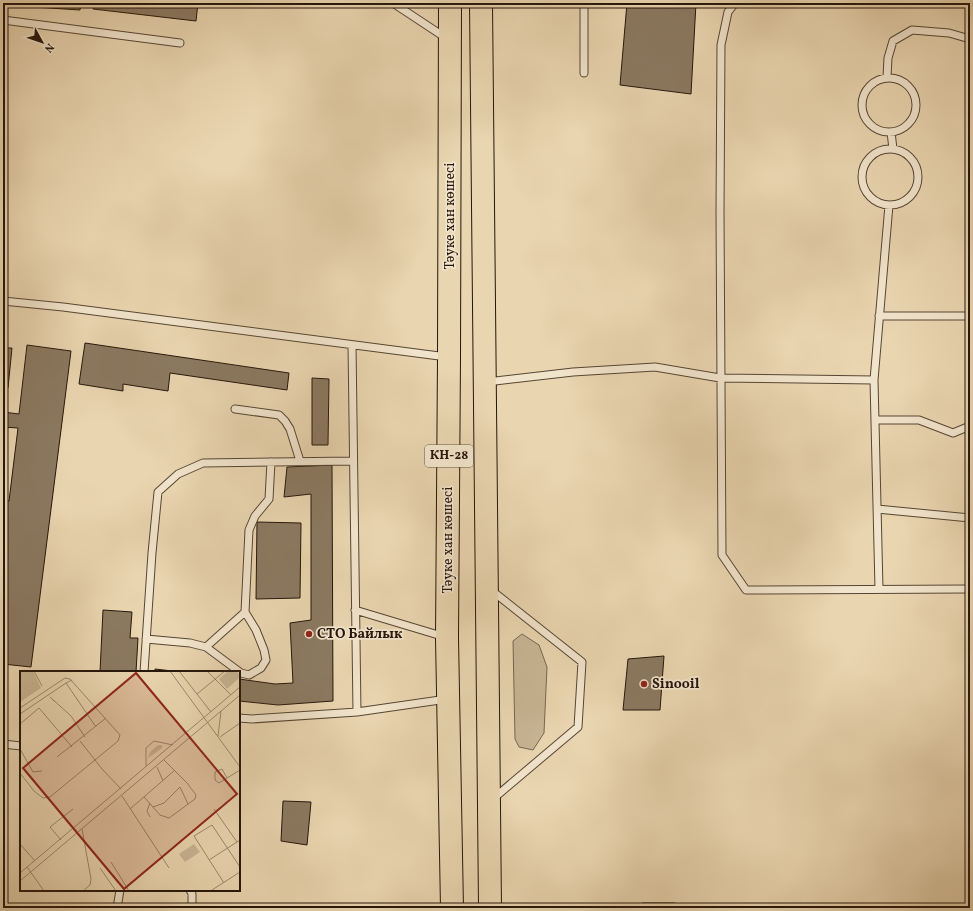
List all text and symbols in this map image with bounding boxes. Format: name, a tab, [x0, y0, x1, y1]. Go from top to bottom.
north arrow	[22, 22, 62, 62]
text: N	[40, 40, 57, 55]
street label: Тәуке хан көшесі	[441, 162, 460, 270]
road number: КН-28	[425, 445, 473, 467]
street label: Тәуке хан көшесі	[439, 486, 458, 594]
place label: СТО Байлык	[317, 625, 403, 644]
marker: СТО Байлык	[304, 629, 314, 639]
inset map	[20, 671, 240, 891]
place label: Sinooil	[652, 675, 700, 694]
marker: Sinooil	[639, 679, 649, 689]

